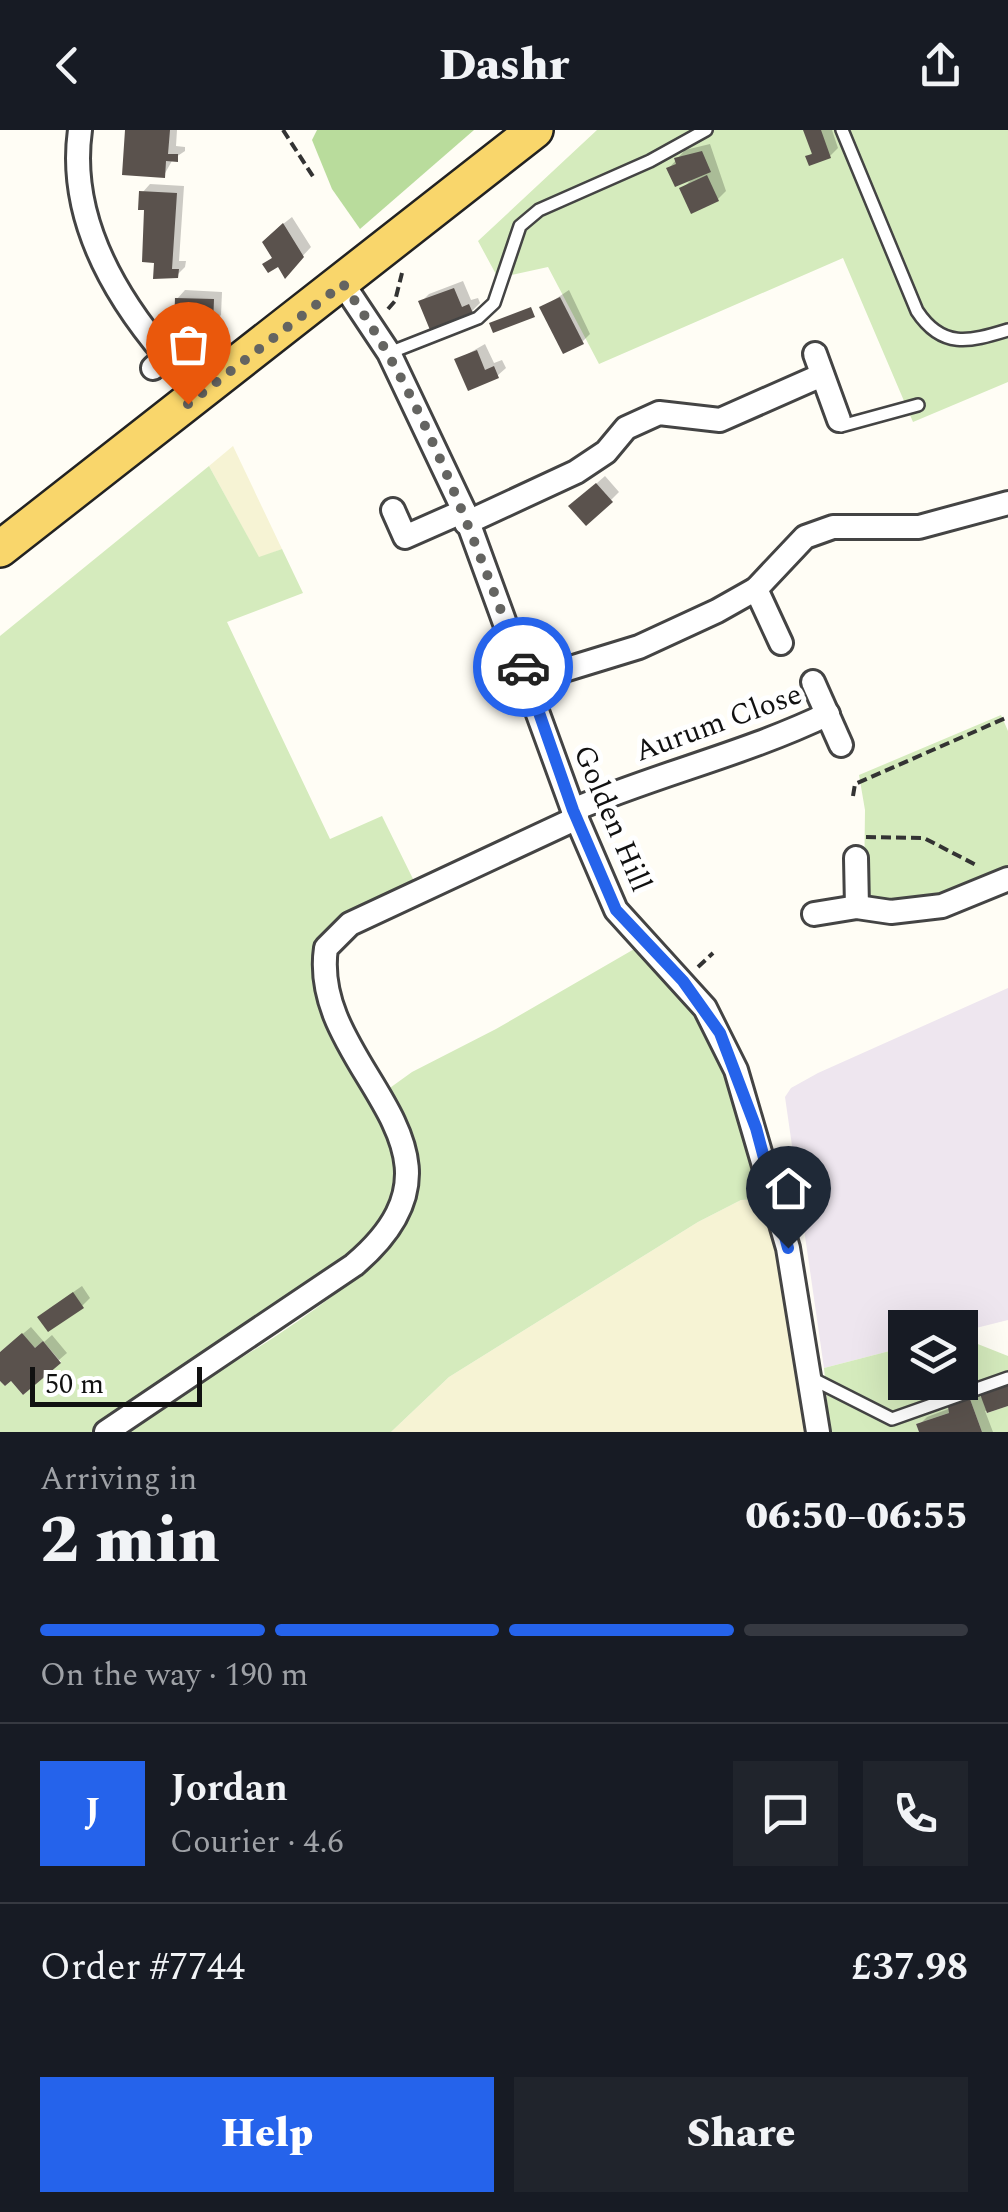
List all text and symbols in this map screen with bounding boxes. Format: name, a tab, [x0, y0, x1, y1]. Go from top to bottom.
text: Dashr	[439, 31, 569, 100]
icon: back	[40, 38, 95, 93]
icon: share	[913, 38, 968, 93]
pin	[146, 302, 231, 405]
icon: bag	[161, 317, 216, 372]
courier	[473, 617, 573, 717]
icon: car	[496, 640, 551, 695]
street label: Aurum Close	[628, 671, 808, 774]
street label: Golden Hill	[561, 738, 664, 899]
pin	[746, 1146, 831, 1249]
icon: home	[761, 1161, 816, 1216]
map controls	[888, 1310, 978, 1400]
button: layers	[888, 1310, 978, 1400]
scale bar	[30, 1362, 202, 1406]
text: 50 m	[45, 1363, 104, 1406]
text: Arriving in	[40, 1455, 197, 1504]
text: 06:50–06:55	[745, 1488, 968, 1546]
text: 2 min	[40, 1492, 220, 1591]
text: On the way · 190 m	[40, 1651, 308, 1700]
text: Jordan	[170, 1760, 288, 1818]
button: chat	[733, 1761, 838, 1866]
button: phone	[863, 1761, 968, 1866]
text: J	[84, 1784, 101, 1842]
text: Courier · 4.6	[170, 1818, 343, 1867]
text: Order #7744	[40, 1939, 245, 1997]
text: £37.98	[851, 1939, 968, 1997]
button: Help	[40, 2077, 494, 2192]
button: Share	[514, 2077, 968, 2192]

